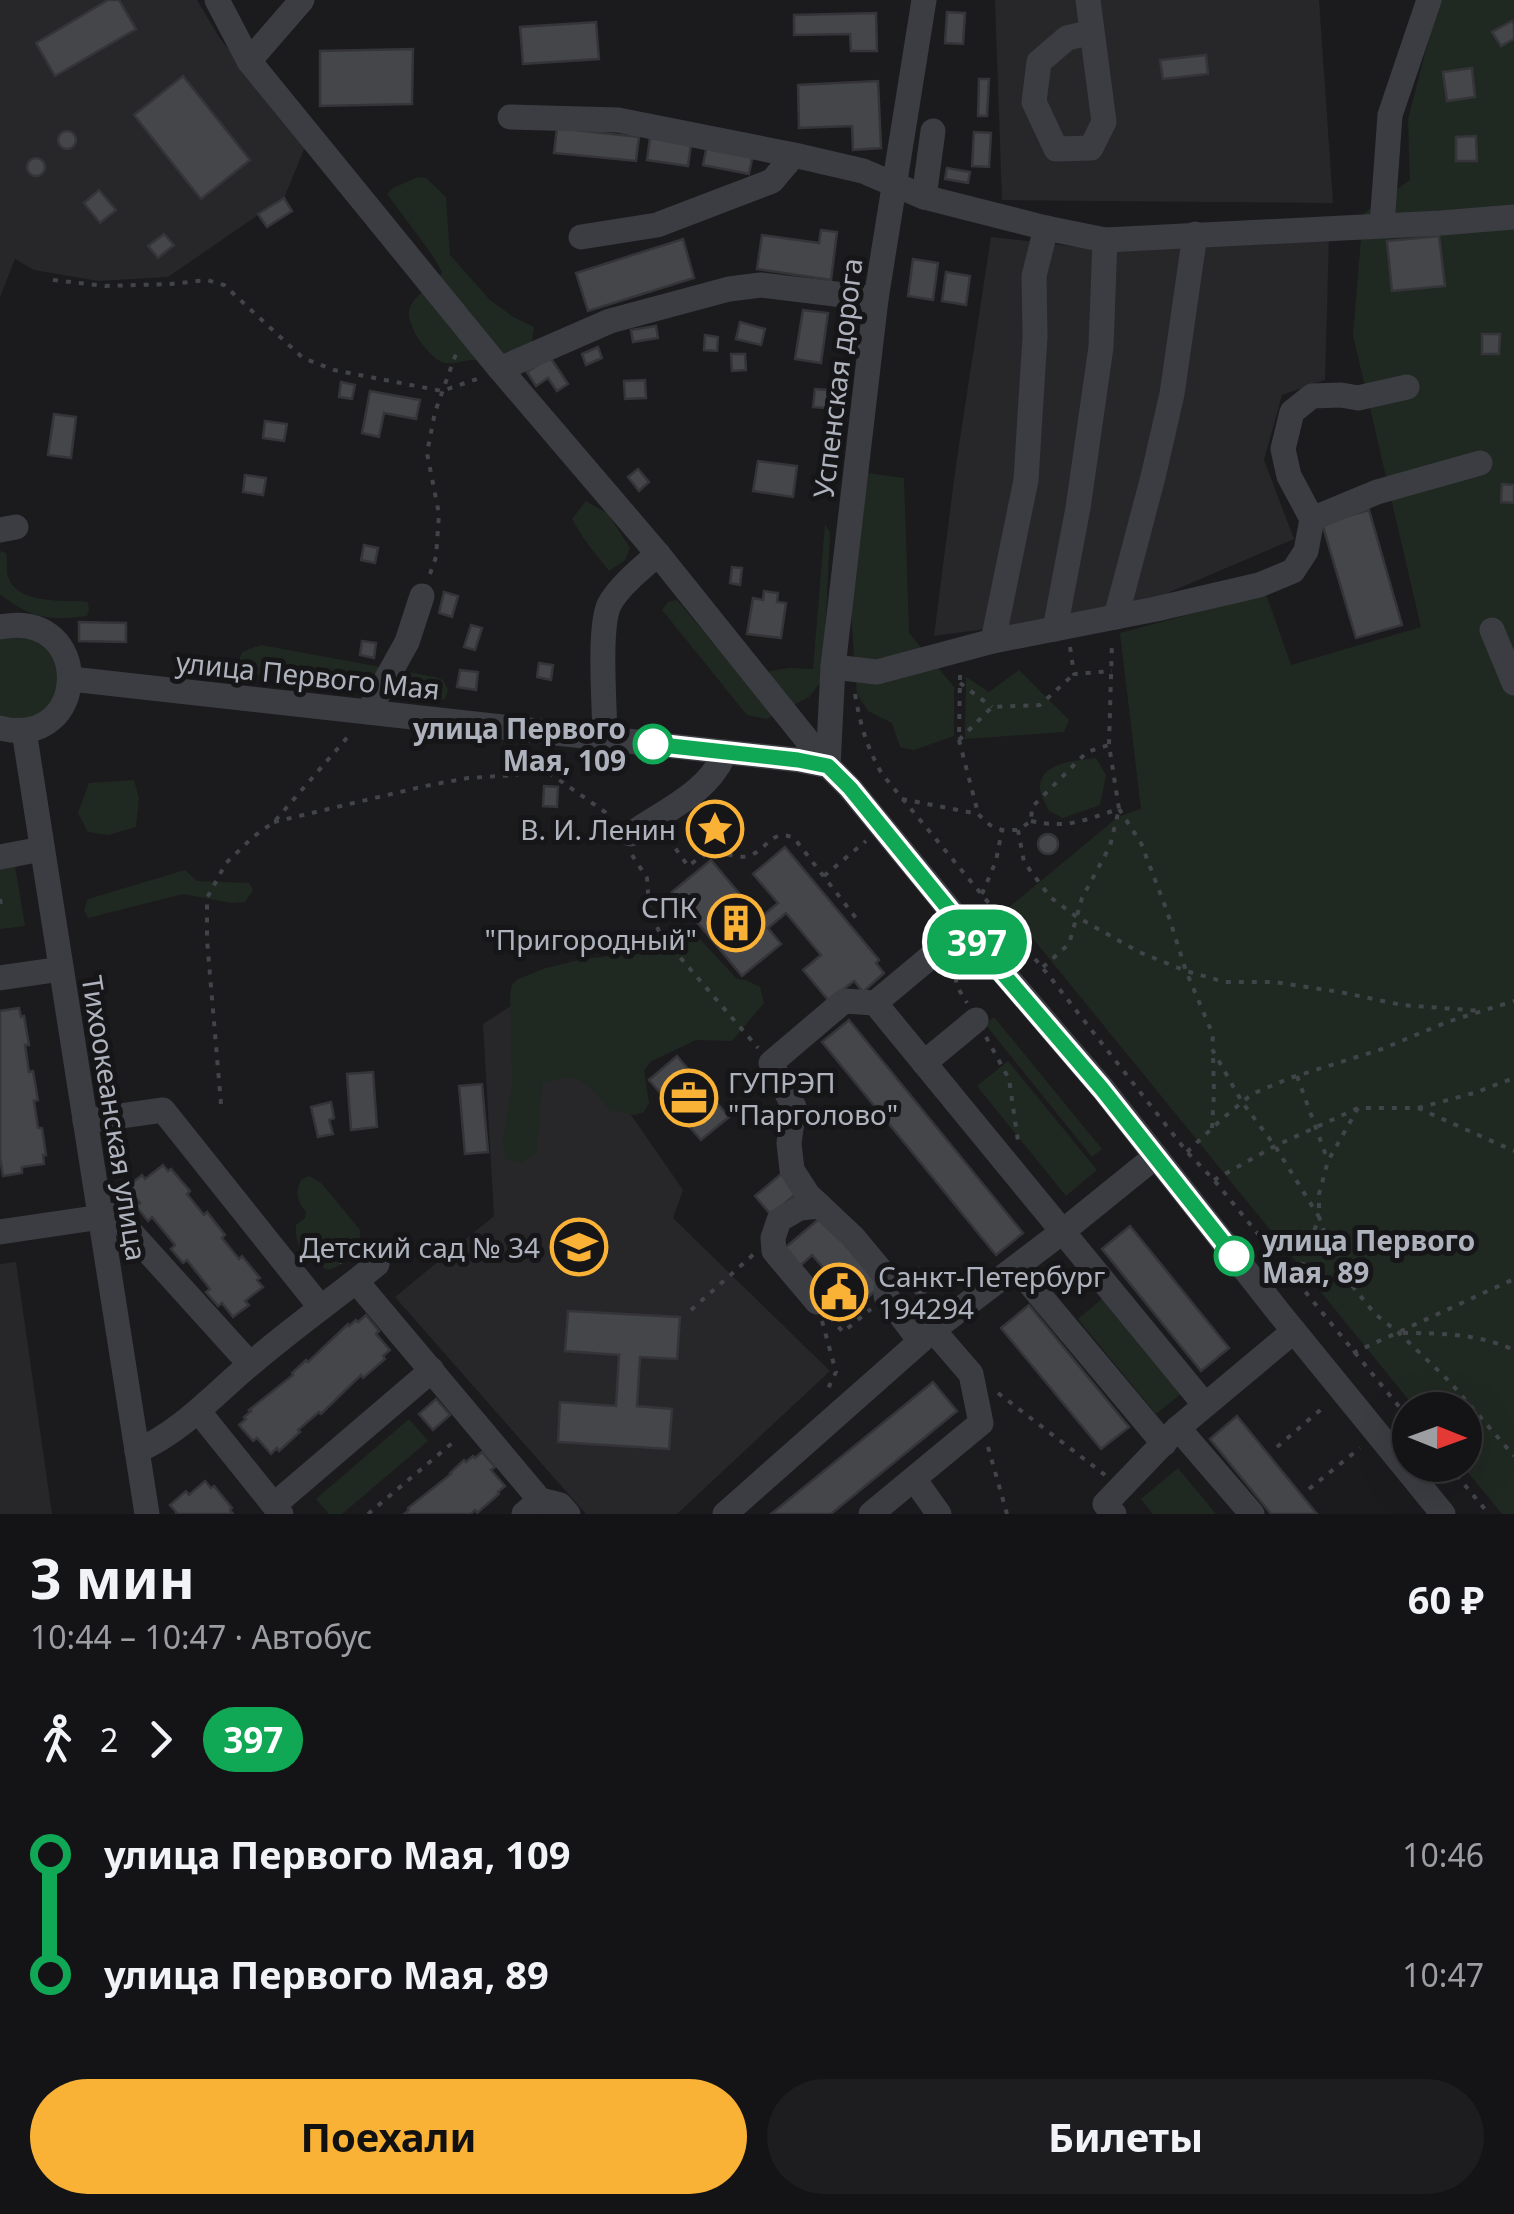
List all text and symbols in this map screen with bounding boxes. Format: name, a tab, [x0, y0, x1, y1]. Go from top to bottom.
street label: Успенская дорога	[803, 256, 871, 500]
street label: улица Первого Мая	[174, 642, 442, 708]
place label: улица Первого Мая, 109	[412, 709, 626, 779]
marker: улица Первого Мая, 109	[634, 725, 672, 763]
place icon: В. И. Ленин	[685, 799, 745, 859]
place label: В. И. Ленин	[520, 810, 676, 848]
place label: СПК "Пригородный"	[484, 888, 697, 958]
building icon: СПК "Пригородный"	[706, 893, 766, 953]
line badge: 397	[920, 910, 1034, 974]
text: 397	[947, 919, 1007, 966]
street label: Тихоокеанская улица	[74, 973, 156, 1263]
place label: ГУПРЭП "Парголово"	[728, 1063, 898, 1133]
office icon: ГУПРЭП "Парголово"	[659, 1068, 719, 1128]
school or university icon: Детский сад № 34	[549, 1217, 609, 1277]
place label: улица Первого Мая, 89	[1261, 1221, 1475, 1291]
place label: Детский сад № 34	[299, 1228, 540, 1266]
marker: улица Первого Мая, 89	[1215, 1237, 1253, 1275]
place label: Санкт-Петербург 194294	[878, 1257, 1105, 1327]
public building icon: Санкт-Петербург 194294	[809, 1262, 869, 1322]
north arrow	[1392, 1392, 1482, 1482]
map controls	[1392, 1392, 1482, 1482]
text: 3 мин	[30, 1540, 195, 1615]
text: 60 ₽	[1408, 1573, 1484, 1625]
text: 10:44 – 10:47 · Автобус	[30, 1615, 372, 1658]
icon: walk	[30, 1712, 85, 1767]
icon: forward	[133, 1712, 188, 1767]
text: 397	[223, 1716, 283, 1763]
text: 2	[100, 1718, 118, 1761]
text: улица Первого Мая, 109	[104, 1828, 570, 1880]
text: 10:46	[1402, 1833, 1484, 1876]
text: улица Первого Мая, 89	[104, 1948, 549, 2000]
text: 10:47	[1402, 1953, 1484, 1996]
button: Поехали	[30, 2079, 747, 2194]
button: Билеты	[767, 2079, 1484, 2194]

